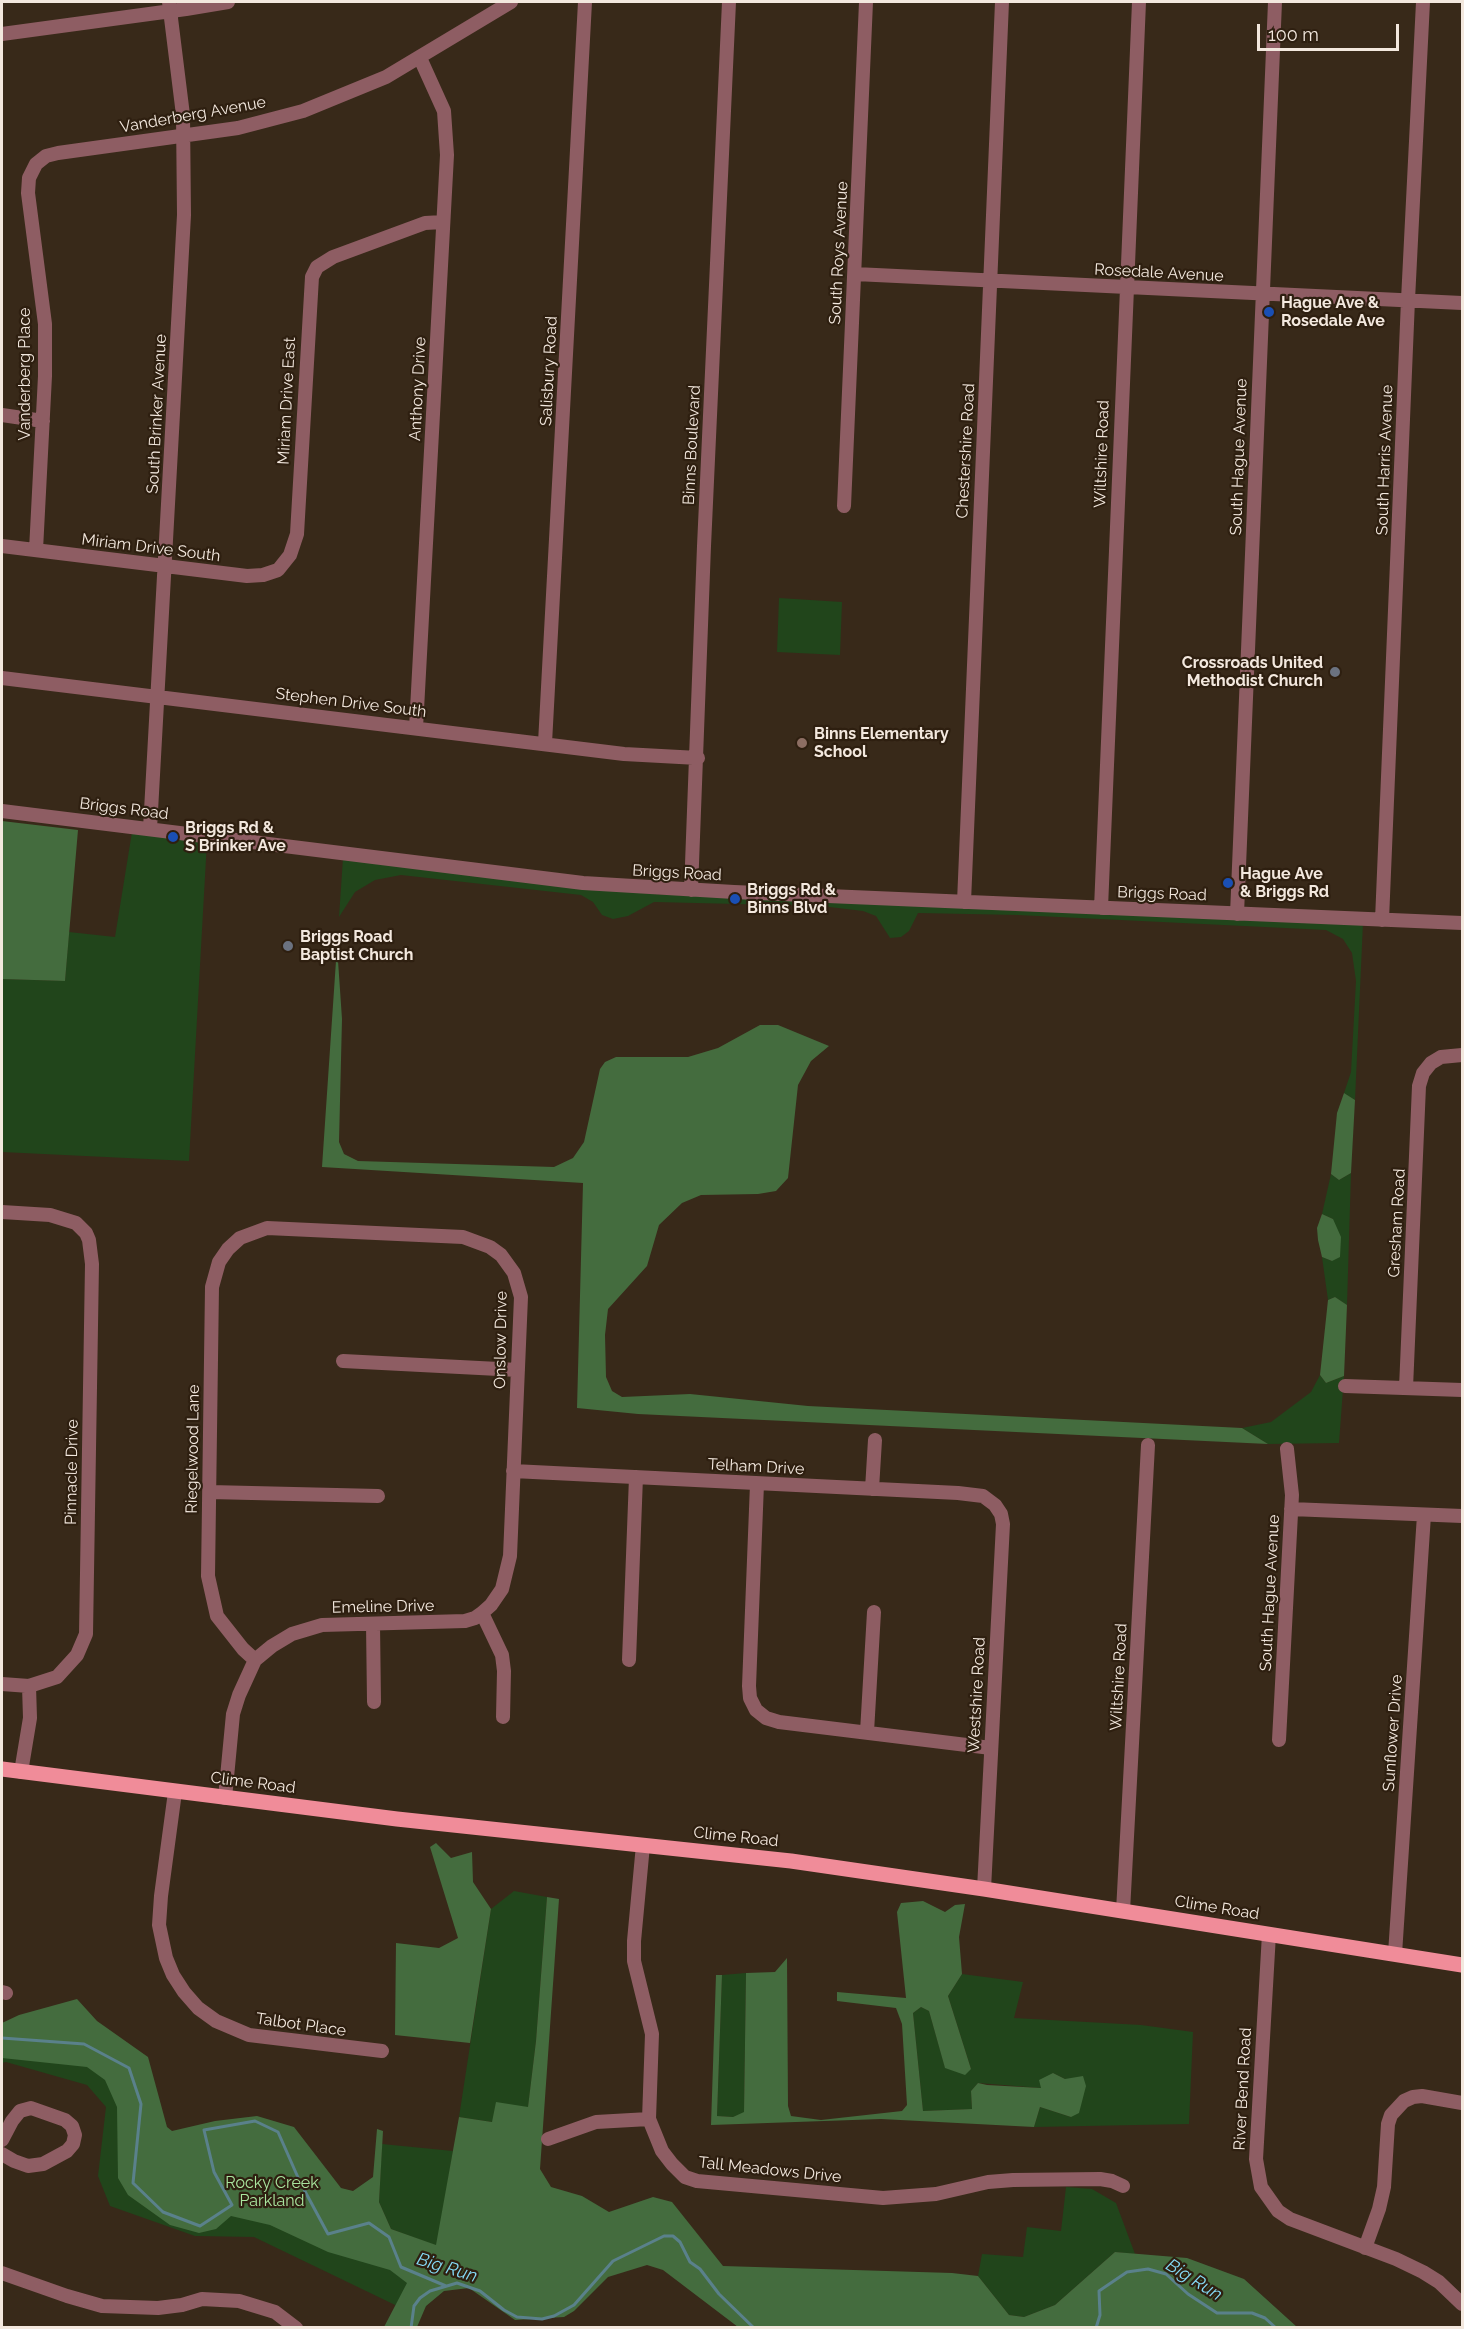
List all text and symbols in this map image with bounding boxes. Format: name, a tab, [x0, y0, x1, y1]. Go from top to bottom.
scale bar	[1260, 12, 1402, 50]
text: 100 m	[1268, 24, 1319, 45]
street label: Vanderberg Avenue	[119, 93, 267, 137]
street label: South Roys Avenue	[826, 181, 852, 325]
street label: Rosedale Avenue	[1094, 260, 1224, 286]
place label: Hague Ave & Rosedale Ave	[1281, 293, 1385, 331]
marker: Hague Ave & Rosedale Ave	[1262, 305, 1276, 319]
street label: Vanderberg Place	[15, 308, 35, 440]
street label: Salisbury Road	[537, 316, 561, 426]
street label: South Brinker Avenue	[143, 334, 171, 494]
street label: Anthony Drive	[406, 336, 430, 442]
street label: Miriam Drive East	[274, 337, 300, 465]
street label: South Hague Avenue	[1227, 378, 1251, 536]
street label: Chestershire Road	[953, 383, 979, 519]
street label: Binns Boulevard	[679, 384, 705, 506]
street label: South Harris Avenue	[1373, 384, 1397, 536]
street label: Wiltshire Road	[1091, 400, 1113, 508]
street label: Miriam Drive South	[80, 530, 222, 566]
place label: Crossroads United Methodist Church	[1182, 653, 1323, 691]
marker: Crossroads United Methodist Church	[1328, 665, 1342, 679]
street label: Stephen Drive South	[274, 684, 428, 722]
place label: Binns Elementary School	[814, 724, 949, 762]
marker: Binns Elementary School	[795, 736, 809, 750]
street label: Briggs Road	[78, 794, 170, 824]
place label: Briggs Rd & S Brinker Ave	[185, 818, 286, 856]
marker: Briggs Rd & S Brinker Ave	[166, 830, 180, 844]
street label: Briggs Road	[632, 861, 722, 885]
place label: Hague Ave & Briggs Rd	[1240, 864, 1329, 902]
marker: Hague Ave & Briggs Rd	[1221, 876, 1235, 890]
place label: Briggs Rd & Binns Blvd	[747, 880, 836, 918]
street label: Briggs Road	[1117, 883, 1207, 905]
marker: Briggs Rd & Binns Blvd	[728, 892, 742, 906]
place label: Briggs Road Baptist Church	[300, 927, 413, 965]
marker: Briggs Road Baptist Church	[281, 939, 295, 953]
street label: Gresham Road	[1385, 1168, 1409, 1278]
street label: Onslow Drive	[491, 1291, 511, 1389]
street label: Riegelwood Lane	[182, 1384, 204, 1514]
street label: Pinnacle Drive	[61, 1419, 83, 1525]
street label: Telham Drive	[707, 1455, 805, 1479]
street label: South Hague Avenue	[1256, 1514, 1284, 1672]
street label: Emeline Drive	[332, 1597, 434, 1617]
street label: Wiltshire Road	[1107, 1623, 1131, 1731]
street label: Westshire Road	[964, 1637, 990, 1753]
street label: Sunflower Drive	[1379, 1674, 1407, 1792]
street label: Clime Road	[209, 1768, 297, 1798]
street label: Clime Road	[693, 1823, 779, 1851]
street label: Clime Road	[1173, 1892, 1261, 1924]
street label: Talbot Place	[255, 2009, 347, 2041]
street label: River Bend Road	[1230, 2027, 1256, 2151]
street label: Tall Meadows Drive	[698, 2153, 842, 2187]
park label: Rocky Creek Parkland	[225, 2173, 319, 2211]
water label: Big Run	[414, 2249, 480, 2287]
water label: Big Run	[1162, 2254, 1226, 2306]

